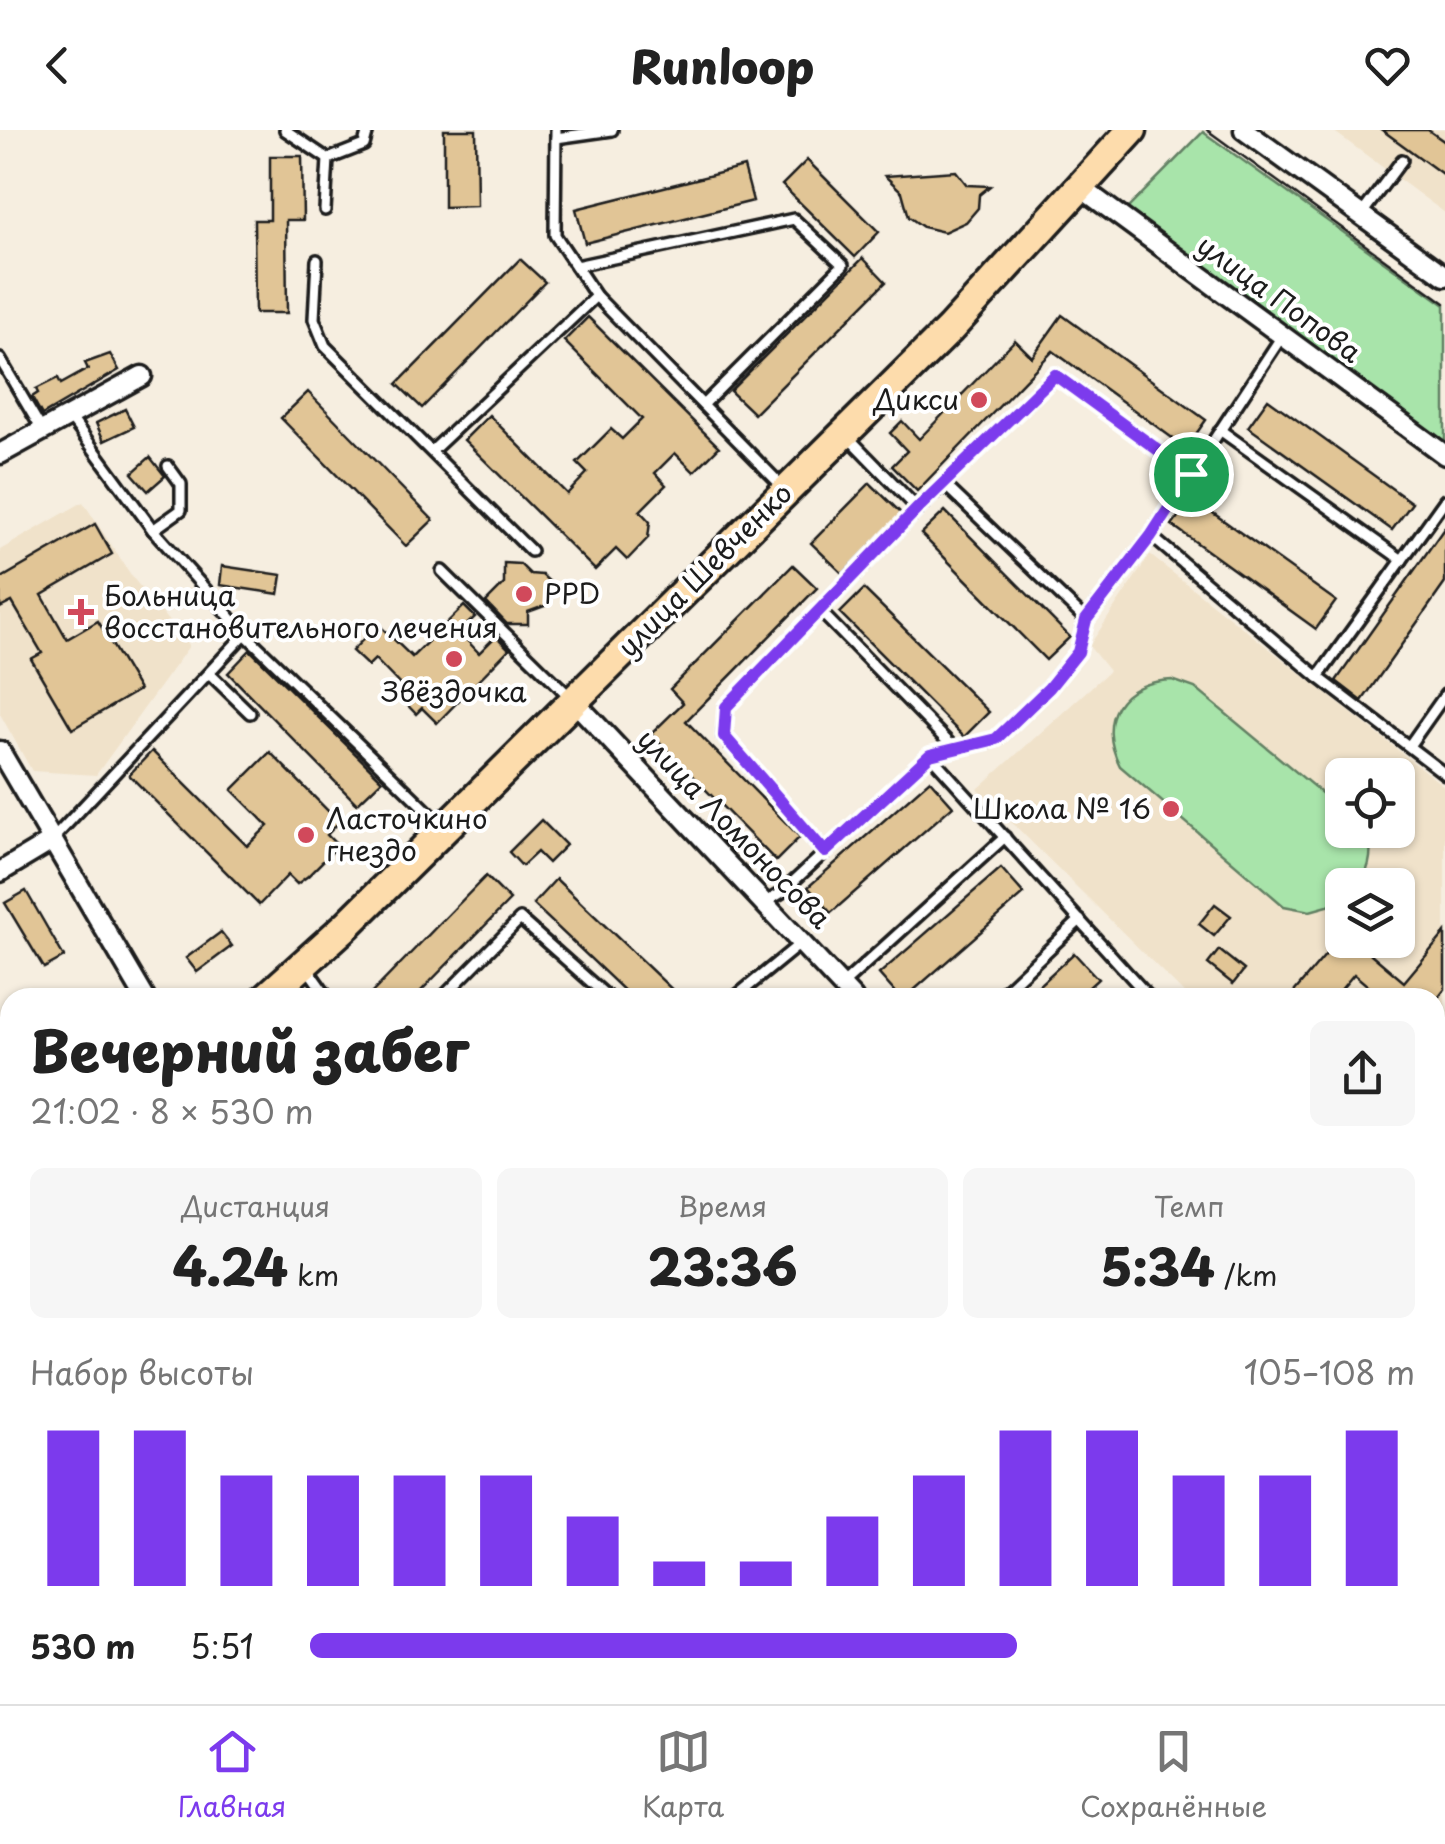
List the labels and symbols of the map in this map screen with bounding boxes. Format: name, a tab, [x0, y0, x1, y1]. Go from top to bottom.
street label: улица Попова	[1189, 223, 1372, 373]
place label: Дикси	[872, 377, 959, 420]
marker: Дикси	[968, 389, 990, 411]
pin	[1149, 432, 1234, 517]
street label: улица Шевченко	[607, 472, 801, 666]
place label: PPD	[544, 571, 600, 614]
place label: Больница восстановительного лечения	[104, 573, 498, 648]
marker: PPD	[513, 583, 535, 605]
marker: Больница восстановительного лечения	[68, 599, 94, 625]
marker: Звёздочка	[443, 648, 465, 670]
place label: Звёздочка	[381, 669, 527, 712]
street label: улица Ломоносова	[628, 718, 843, 938]
place label: Школа № 16	[973, 786, 1151, 829]
place label: Ласточкино гнездо	[326, 796, 488, 871]
marker: Школа № 16	[1160, 798, 1182, 820]
marker: Ласточкино гнездо	[295, 824, 317, 846]

